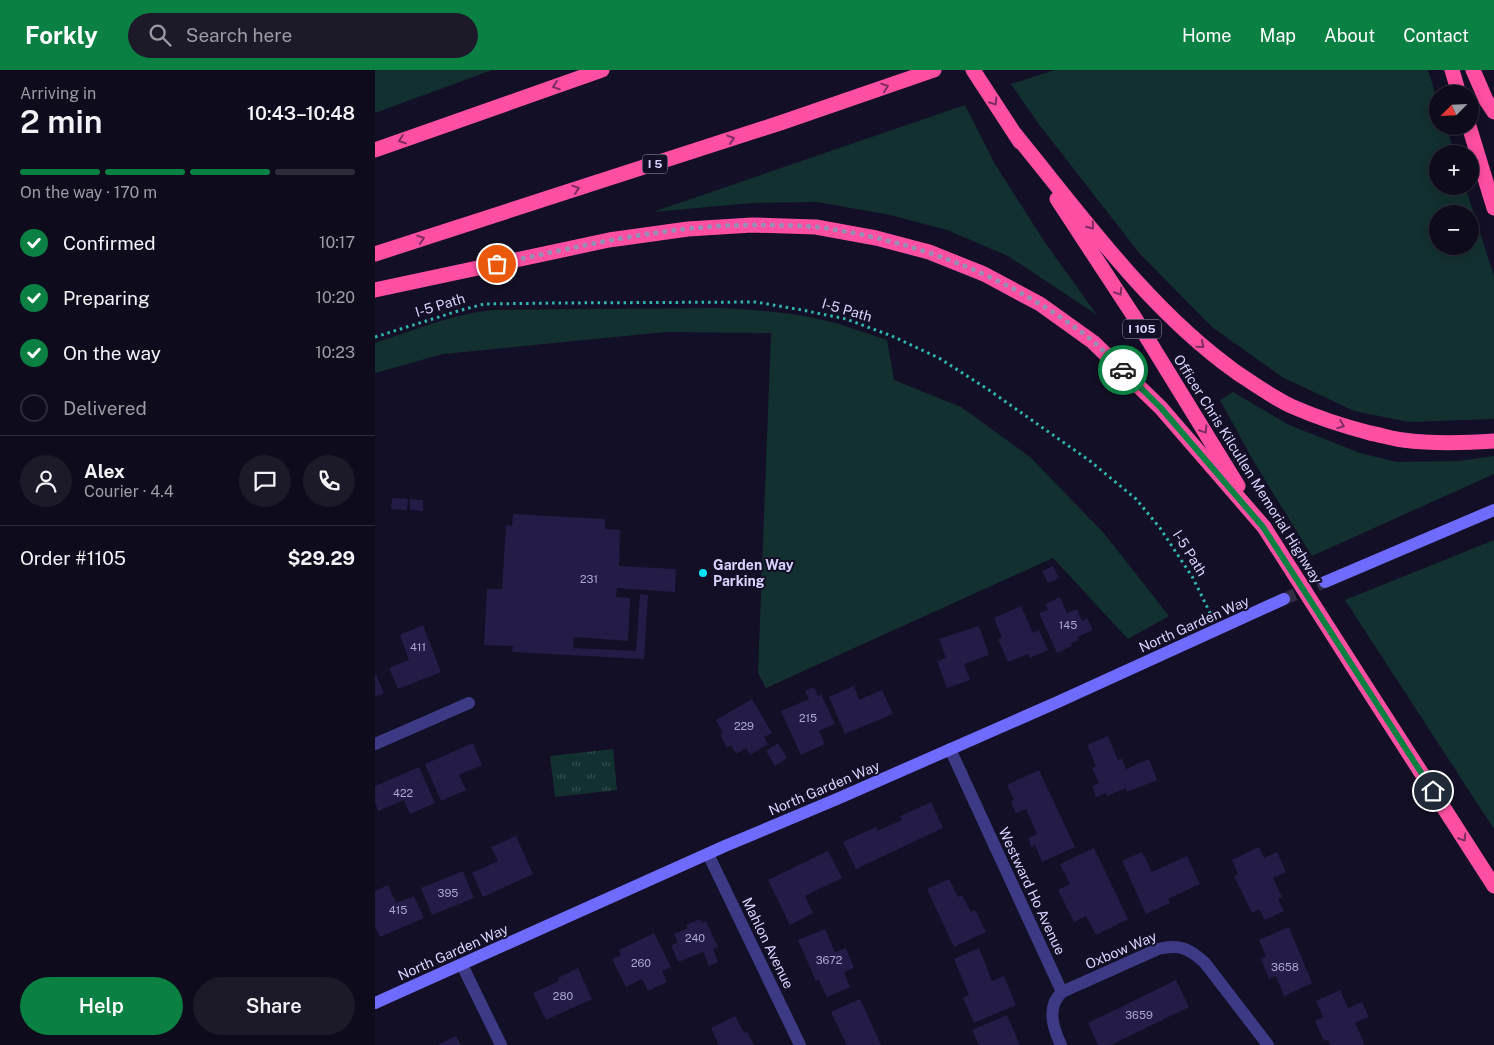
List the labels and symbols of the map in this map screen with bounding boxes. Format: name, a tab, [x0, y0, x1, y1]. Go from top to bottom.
one-way arrow	[552, 80, 560, 90]
one-way arrow	[880, 83, 888, 93]
north arrow	[1429, 85, 1479, 135]
one-way arrow	[988, 96, 997, 106]
one-way arrow	[399, 134, 407, 144]
one-way arrow	[726, 135, 734, 145]
road number: I 5	[643, 155, 667, 174]
one-way arrow	[571, 185, 580, 195]
one-way arrow	[1085, 220, 1093, 229]
one-way arrow	[417, 235, 425, 245]
pin	[476, 243, 518, 285]
one-way arrow	[1112, 287, 1122, 296]
street label: I-5 Path	[413, 290, 467, 320]
street label: I-5 Path	[820, 295, 874, 325]
road number: I 105	[1123, 320, 1161, 338]
one-way arrow	[1195, 339, 1204, 348]
courier	[1098, 345, 1148, 395]
street label: Officer Chris Kilcullen Memorial Highway	[1170, 352, 1326, 587]
one-way arrow	[1336, 419, 1345, 429]
one-way arrow	[1198, 425, 1208, 434]
street label: I-5 Path	[1170, 527, 1210, 579]
place label: Garden Way Parking	[713, 557, 794, 589]
marker: Garden Way Parking	[697, 567, 709, 579]
house number: 231	[580, 573, 598, 585]
street label: North Garden Way	[1136, 592, 1252, 656]
house number: 145	[1059, 619, 1077, 631]
house number: 411	[410, 641, 426, 653]
house number: 215	[799, 712, 817, 724]
house number: 229	[734, 720, 754, 732]
street label: North Garden Way	[766, 757, 882, 819]
pin	[1412, 770, 1454, 812]
house number: 422	[393, 787, 413, 799]
street label: Westward Ho Avenue	[995, 825, 1069, 957]
one-way arrow	[1457, 833, 1467, 842]
house number: 395	[438, 887, 458, 899]
street label: Mahlon Avenue	[739, 895, 797, 991]
house number: 415	[389, 904, 407, 916]
street label: North Garden Way	[395, 920, 511, 984]
street label: Oxbow Way	[1083, 928, 1159, 972]
house number: 240	[685, 932, 705, 944]
house number: 3672	[816, 954, 843, 966]
house number: 260	[631, 957, 651, 969]
house number: 3658	[1271, 961, 1299, 973]
house number: 280	[553, 990, 573, 1002]
house number: 3659	[1125, 1009, 1153, 1021]

